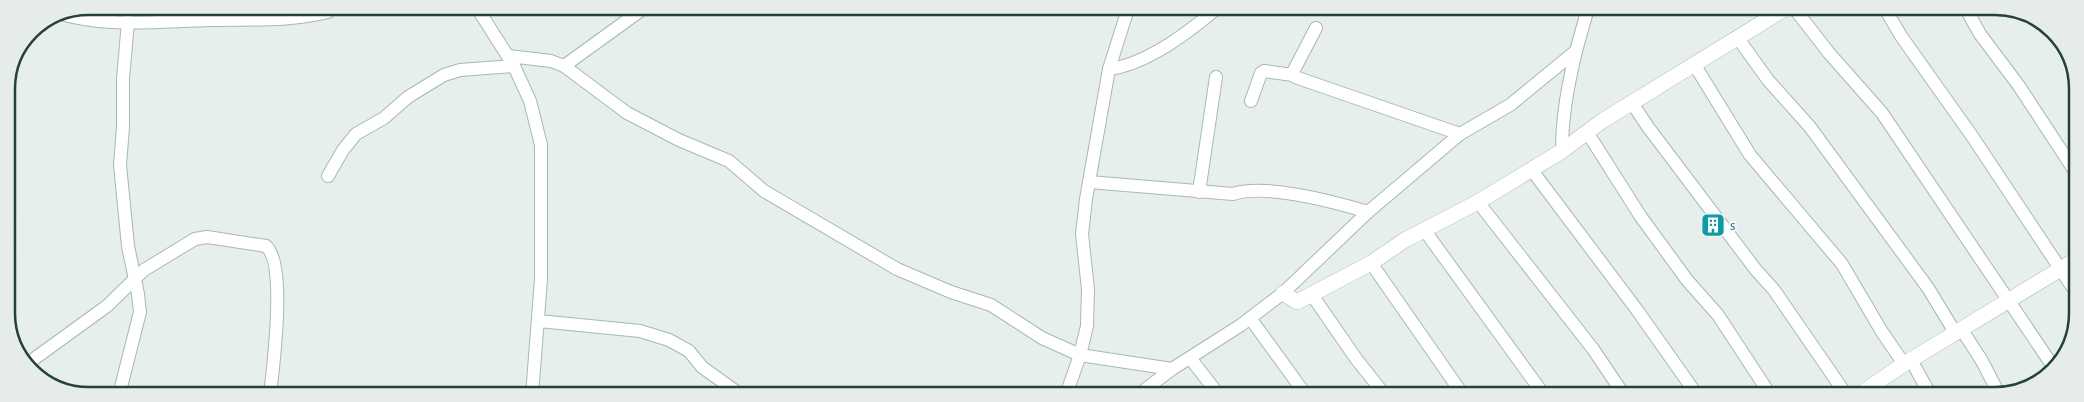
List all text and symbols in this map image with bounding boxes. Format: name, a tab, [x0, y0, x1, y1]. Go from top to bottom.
building icon: s	[1700, 212, 1726, 238]
place label: s	[1730, 218, 1736, 233]

